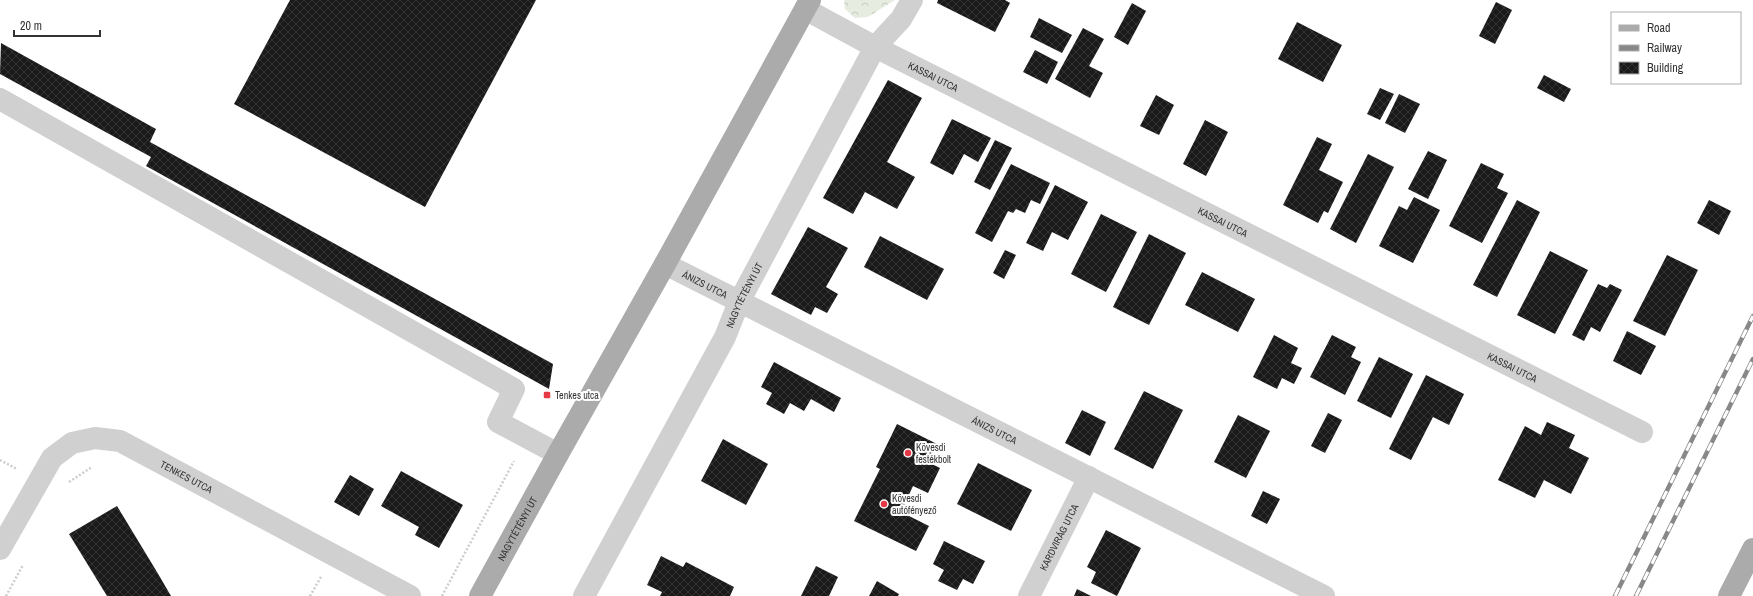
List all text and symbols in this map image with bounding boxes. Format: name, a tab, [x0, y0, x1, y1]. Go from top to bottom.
scale bar	[14, 12, 100, 38]
legend	[1611, 12, 1741, 84]
text: 20 m	[20, 18, 42, 34]
text: Road	[1647, 20, 1671, 36]
text: Railway	[1647, 40, 1682, 56]
street label: KASSAI UTCA	[906, 59, 961, 95]
text: Building	[1647, 60, 1684, 76]
street label: KASSAI UTCA	[1196, 204, 1250, 240]
street label: NAGYTÉTÉNYI ÚT	[723, 260, 766, 330]
street label: ÁNIZS UTCA	[679, 267, 730, 302]
street label: KASSAI UTCA	[1485, 349, 1540, 386]
place label: Tenkes utca	[555, 389, 599, 402]
marker: Tenkes utca	[542, 390, 552, 400]
street label: ÁNIZS UTCA	[969, 413, 1019, 447]
place label: Kövesdi festékbolt	[916, 441, 952, 466]
marker: Kövesdi festékbolt	[903, 448, 913, 458]
street label: TENKES UTCA	[158, 458, 215, 497]
place label: Kövesdi autófényező	[892, 492, 937, 517]
street label: NAGYTÉTÉNYI ÚT	[495, 494, 540, 563]
marker: Kövesdi autófényező	[879, 499, 889, 509]
street label: KARDVIRÁG UTCA	[1037, 501, 1082, 573]

